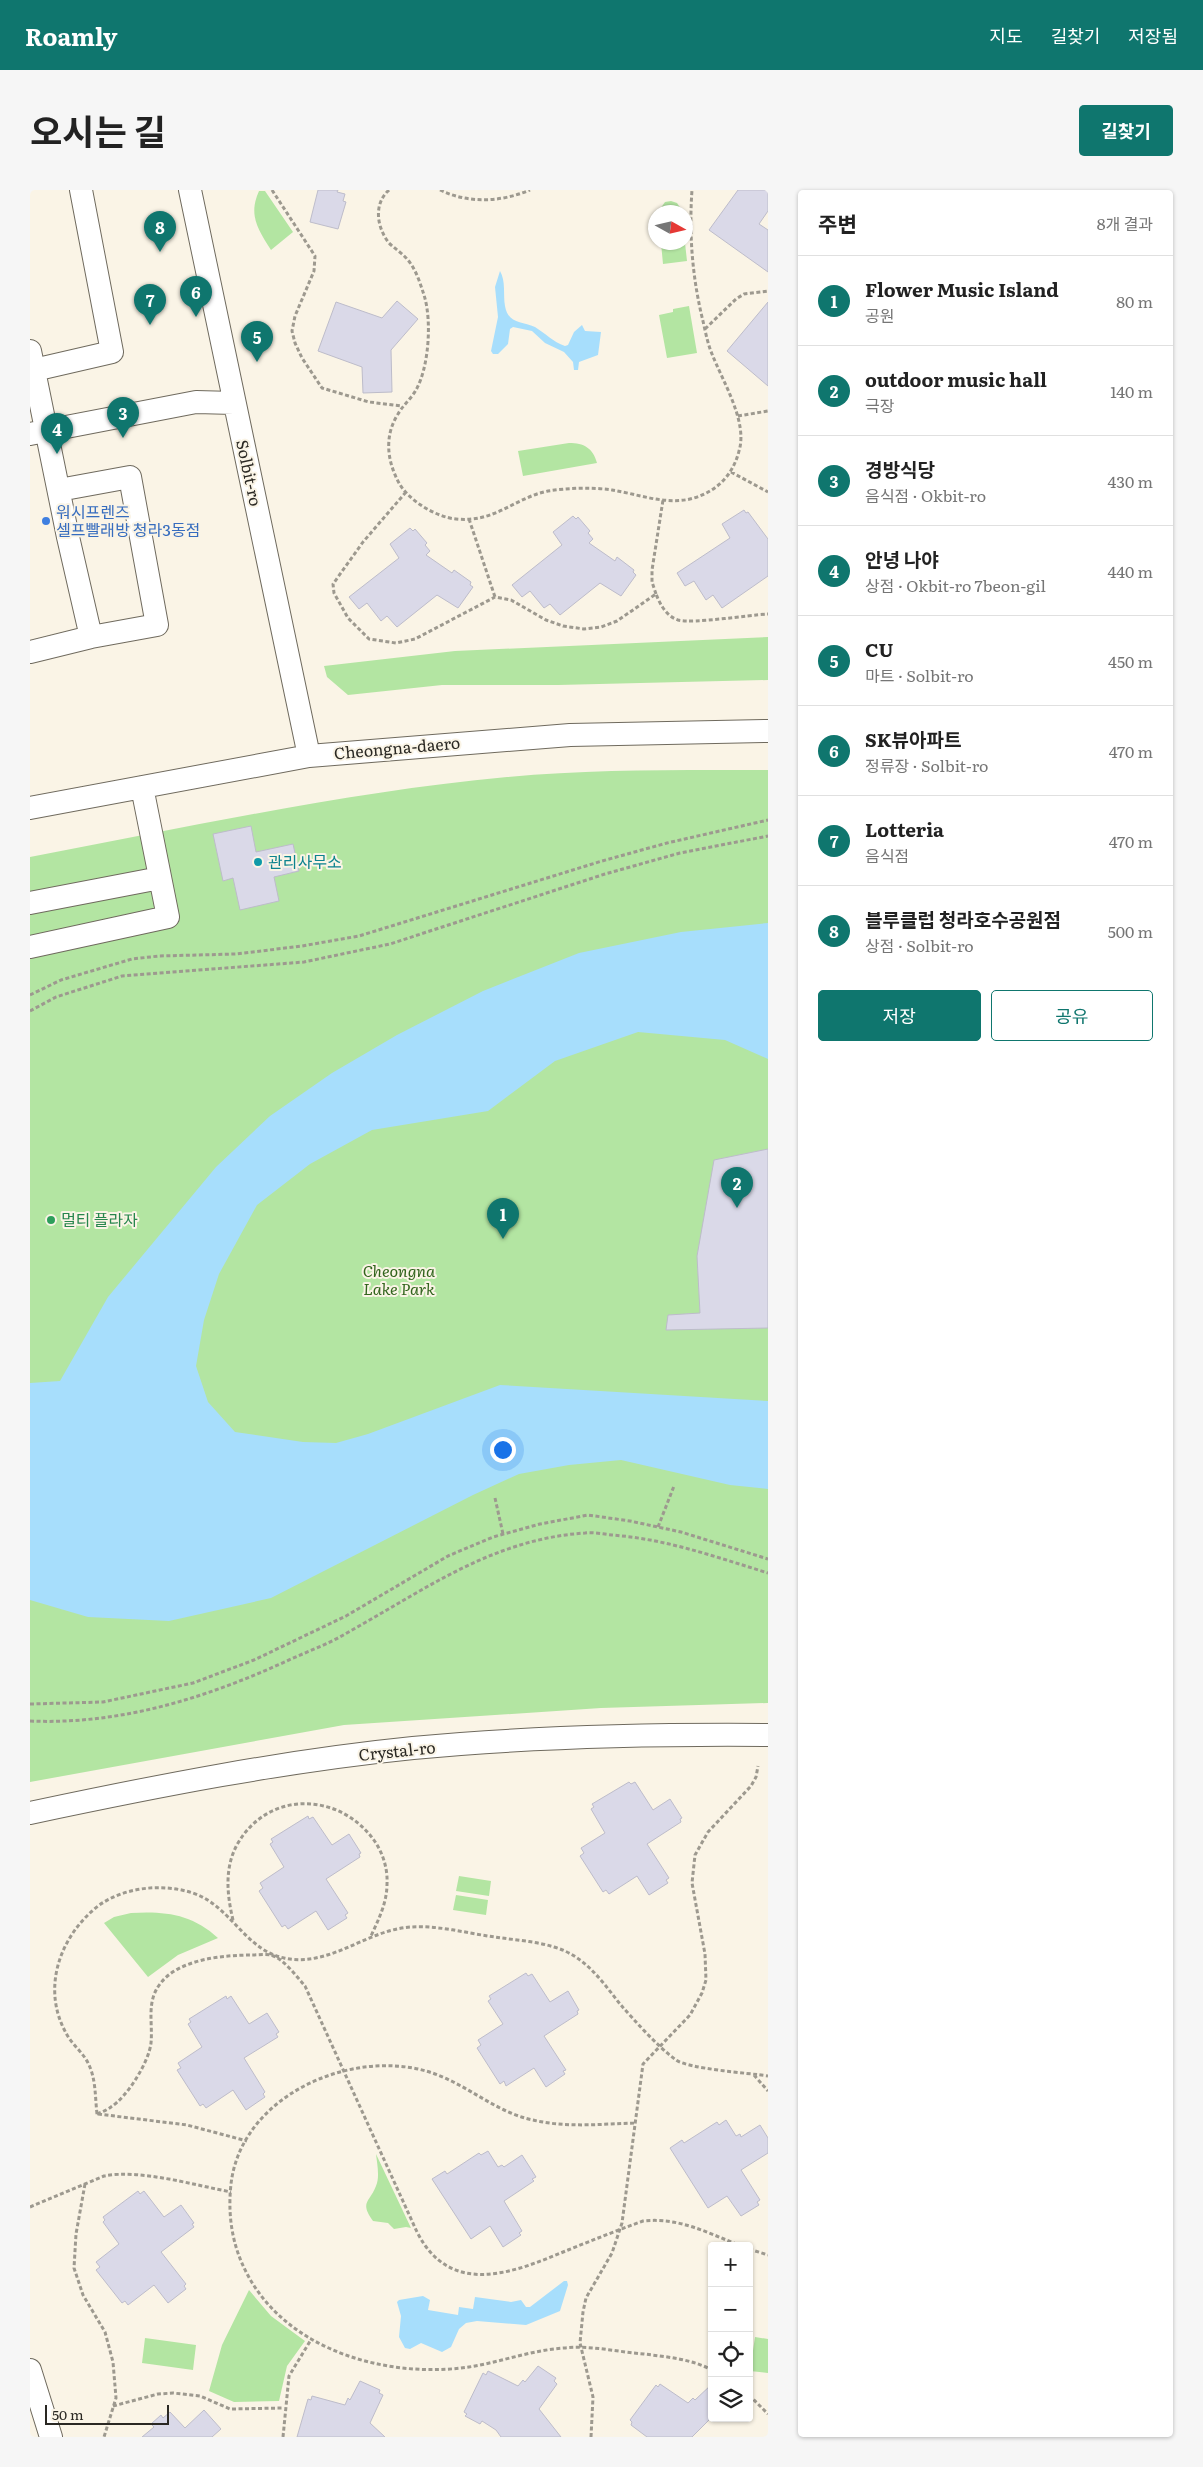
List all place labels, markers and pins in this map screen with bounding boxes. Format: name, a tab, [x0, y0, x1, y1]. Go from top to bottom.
pin: 8	[144, 211, 176, 252]
pin: 6	[180, 276, 212, 317]
pin: 7	[134, 284, 166, 325]
pin: 5	[241, 321, 273, 362]
pin: 3	[107, 397, 139, 438]
pin: 4	[41, 413, 73, 454]
place label: 워시프렌즈 셀프빨래방 청라3동점	[56, 499, 200, 541]
marker: 워시프렌즈 셀프빨래방 청라3동점	[40, 515, 52, 527]
place label: 관리사무소	[268, 849, 342, 873]
marker: 관리사무소	[252, 856, 264, 868]
pin: 2	[721, 1167, 753, 1208]
pin: 1	[487, 1198, 519, 1239]
place label: 멀티 플라자	[61, 1207, 138, 1231]
marker: 멀티 플라자	[45, 1214, 57, 1226]

